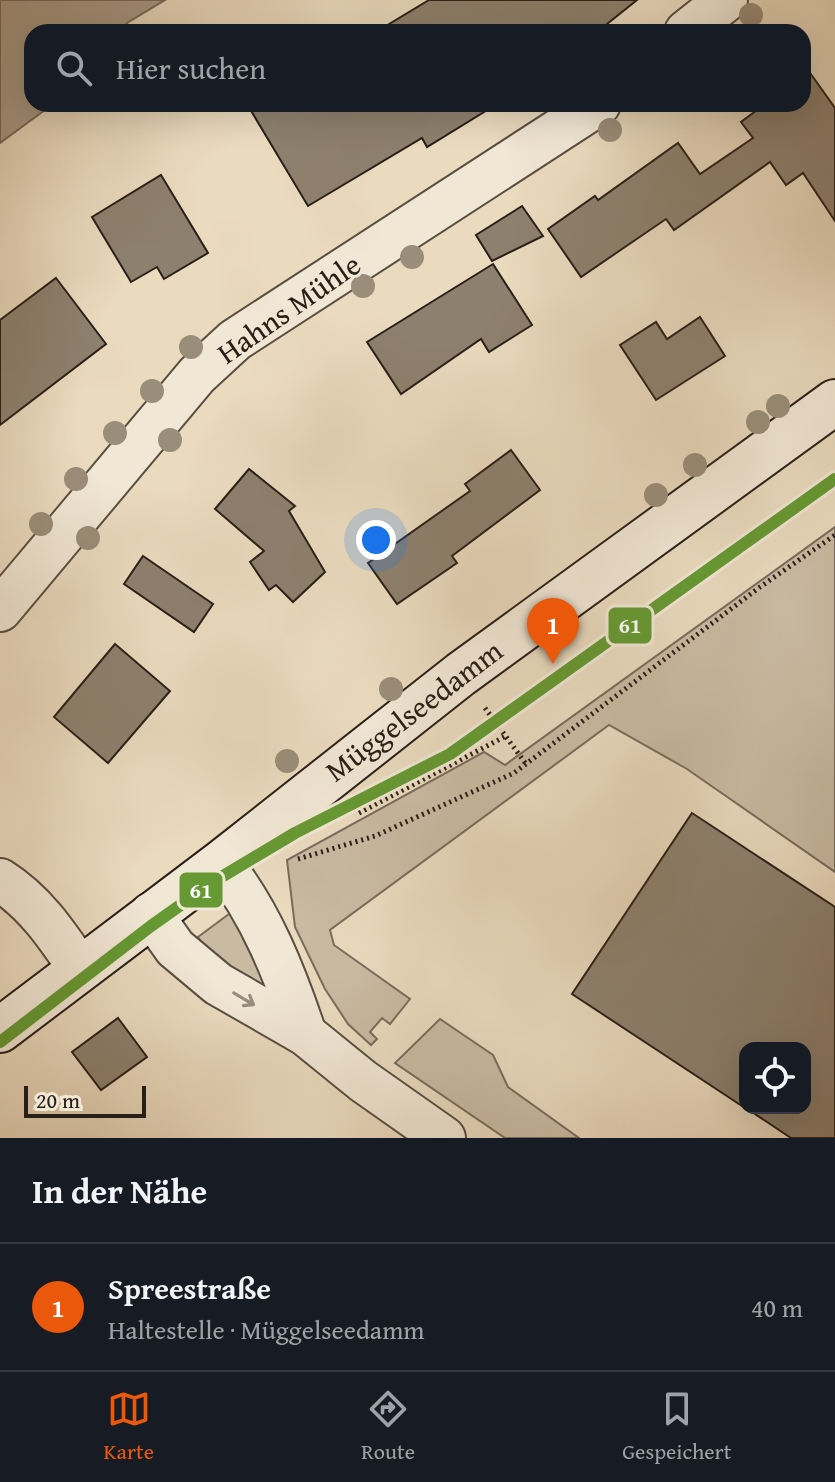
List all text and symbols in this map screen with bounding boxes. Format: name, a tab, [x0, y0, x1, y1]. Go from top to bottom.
search box	[24, 24, 811, 112]
icon: search	[52, 46, 96, 90]
text: Hier suchen	[116, 46, 266, 90]
street label: Hahns Mühle	[208, 242, 369, 374]
your location	[356, 520, 396, 560]
pin: 1	[527, 598, 579, 664]
line badge: 61	[607, 606, 653, 645]
text: 61	[619, 609, 641, 641]
street label: Müggelseedamm	[315, 628, 512, 792]
line badge: 61	[178, 871, 224, 909]
text: 61	[190, 874, 212, 906]
one-way arrow	[232, 992, 255, 1008]
map controls	[739, 1042, 811, 1114]
button: locate	[739, 1042, 811, 1114]
scale bar	[24, 1082, 146, 1118]
text: 20 m	[36, 1084, 80, 1116]
text: In der Nähe	[32, 1166, 207, 1215]
text: Spreestraße	[108, 1266, 271, 1310]
text: 1	[51, 1288, 65, 1327]
text: 40 m	[751, 1288, 803, 1327]
text: Haltestelle · Müggelseedamm	[108, 1310, 425, 1349]
tab: Karte	[104, 1387, 154, 1467]
tab: Route	[361, 1387, 415, 1467]
tab: Gespeichert	[622, 1387, 731, 1467]

